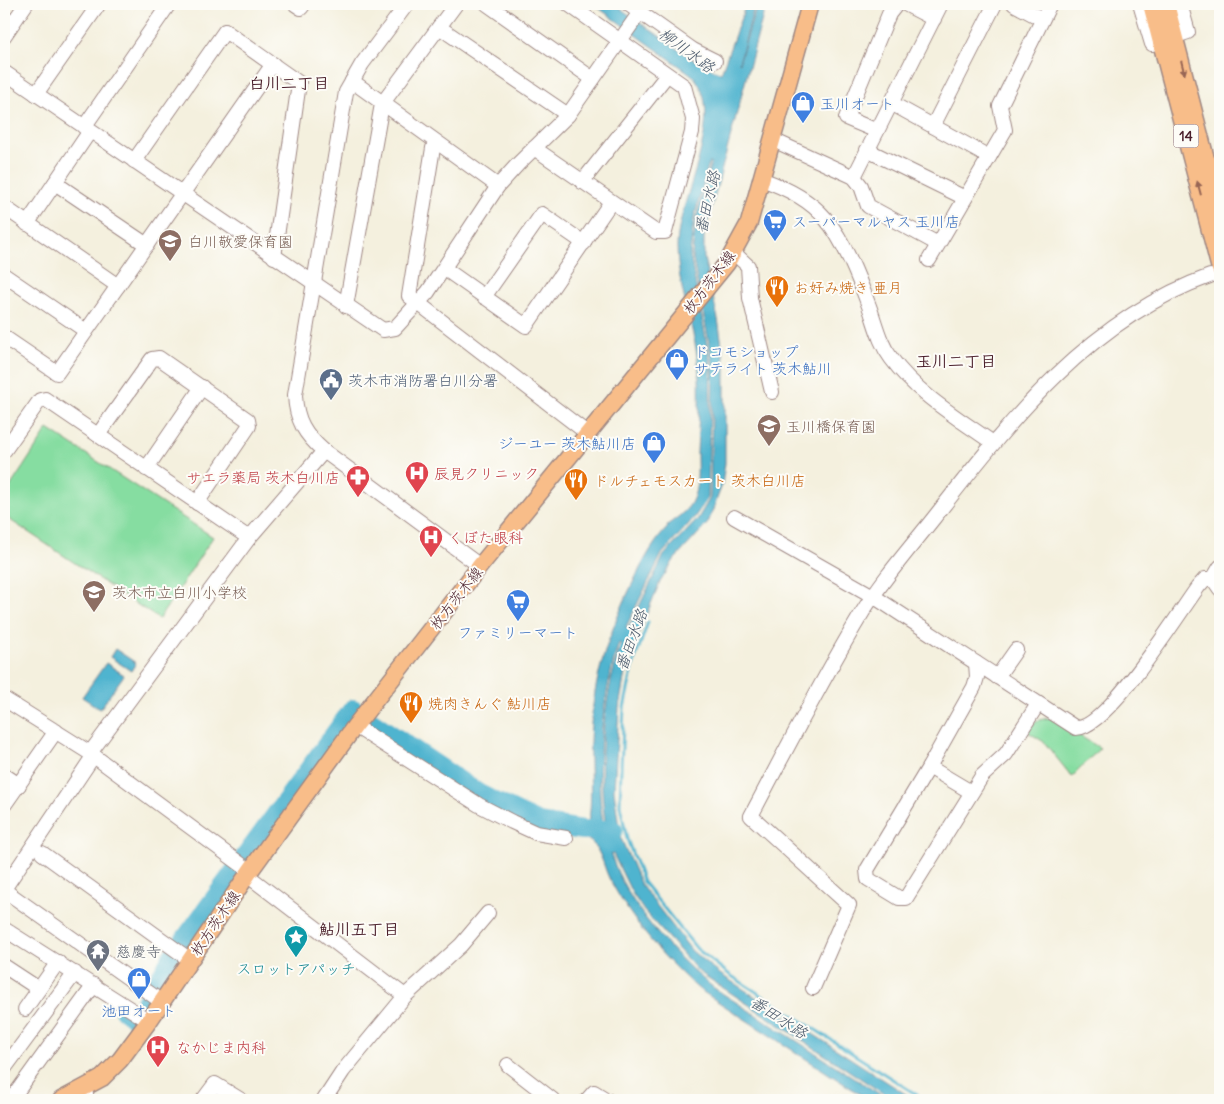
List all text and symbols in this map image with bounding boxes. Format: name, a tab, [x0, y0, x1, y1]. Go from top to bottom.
water label: 柳川水路	[655, 23, 720, 77]
one-way arrow	[1179, 60, 1187, 75]
district label: 白川二丁目	[249, 73, 329, 93]
shop icon: 玉川オート	[790, 90, 816, 124]
place label: 玉川オート	[820, 94, 895, 113]
road number: 14	[1174, 124, 1198, 148]
water label: 番田水路	[690, 168, 724, 235]
one-way arrow	[1195, 180, 1203, 196]
supermarket icon: スーパーマルヤス 玉川店	[762, 208, 788, 242]
place label: スーパーマルヤス 玉川店	[792, 212, 960, 231]
school or university icon: 白川敬愛保育園	[157, 228, 183, 262]
place label: 白川敬愛保育園	[188, 232, 293, 251]
street label: 枚方茨木線	[679, 246, 739, 318]
restaurant icon: お好み焼き 亜月	[764, 274, 790, 308]
place label: お好み焼き 亜月	[794, 278, 903, 297]
place label: ドコモショップ サテライト 茨木鮎川	[694, 342, 832, 378]
shop icon: ドコモショップ サテライト 茨木鮎川	[664, 347, 690, 381]
district label: 玉川二丁目	[916, 351, 996, 371]
public building icon: 茨木市消防署白川分署	[318, 367, 344, 401]
place label: 茨木市消防署白川分署	[348, 371, 498, 390]
school or university icon: 玉川橋保育園	[756, 413, 782, 447]
place label: 玉川橋保育園	[786, 417, 876, 436]
shop icon: ジーユー 茨木鮎川店	[641, 430, 667, 464]
place label: ジーユー 茨木鮎川店	[498, 434, 636, 453]
hospital icon: 辰見クリニック	[404, 460, 430, 494]
pharmacy icon: サエラ薬局 茨木白川店	[345, 464, 371, 498]
place label: 辰見クリニック	[434, 464, 539, 483]
restaurant icon: ドルチェモスカート 茨木白川店	[563, 467, 589, 501]
place label: サエラ薬局 茨木白川店	[186, 468, 340, 487]
place label: ドルチェモスカート 茨木白川店	[594, 471, 806, 490]
hospital icon: くぼた眼科	[418, 524, 444, 558]
place label: くぼた眼科	[448, 528, 523, 547]
street label: 枚方茨木線	[425, 563, 487, 633]
school or university icon: 茨木市立白川小学校	[81, 579, 107, 613]
place label: 茨木市立白川小学校	[112, 583, 247, 602]
supermarket icon: ファミリーマート	[505, 588, 531, 622]
water label: 番田水路	[611, 606, 652, 673]
place label: ファミリーマート	[458, 623, 578, 642]
restaurant icon: 焼肉きんぐ 鮎川店	[398, 690, 424, 724]
place label: 焼肉きんぐ 鮎川店	[428, 694, 552, 713]
street label: 枚方茨木線	[186, 887, 244, 959]
district label: 鮎川五丁目	[319, 919, 399, 939]
place icon: スロットアパッチ	[283, 924, 309, 958]
temple icon: 慈慶寺	[85, 938, 111, 972]
place label: 慈慶寺	[116, 942, 161, 961]
place label: スロットアパッチ	[236, 959, 356, 978]
shop icon: 池田オート	[126, 966, 152, 1000]
water label: 番田水路	[747, 991, 812, 1043]
place label: 池田オート	[101, 1001, 177, 1020]
hospital icon: なかじま内科	[145, 1034, 171, 1068]
place label: なかじま内科	[176, 1038, 266, 1057]

